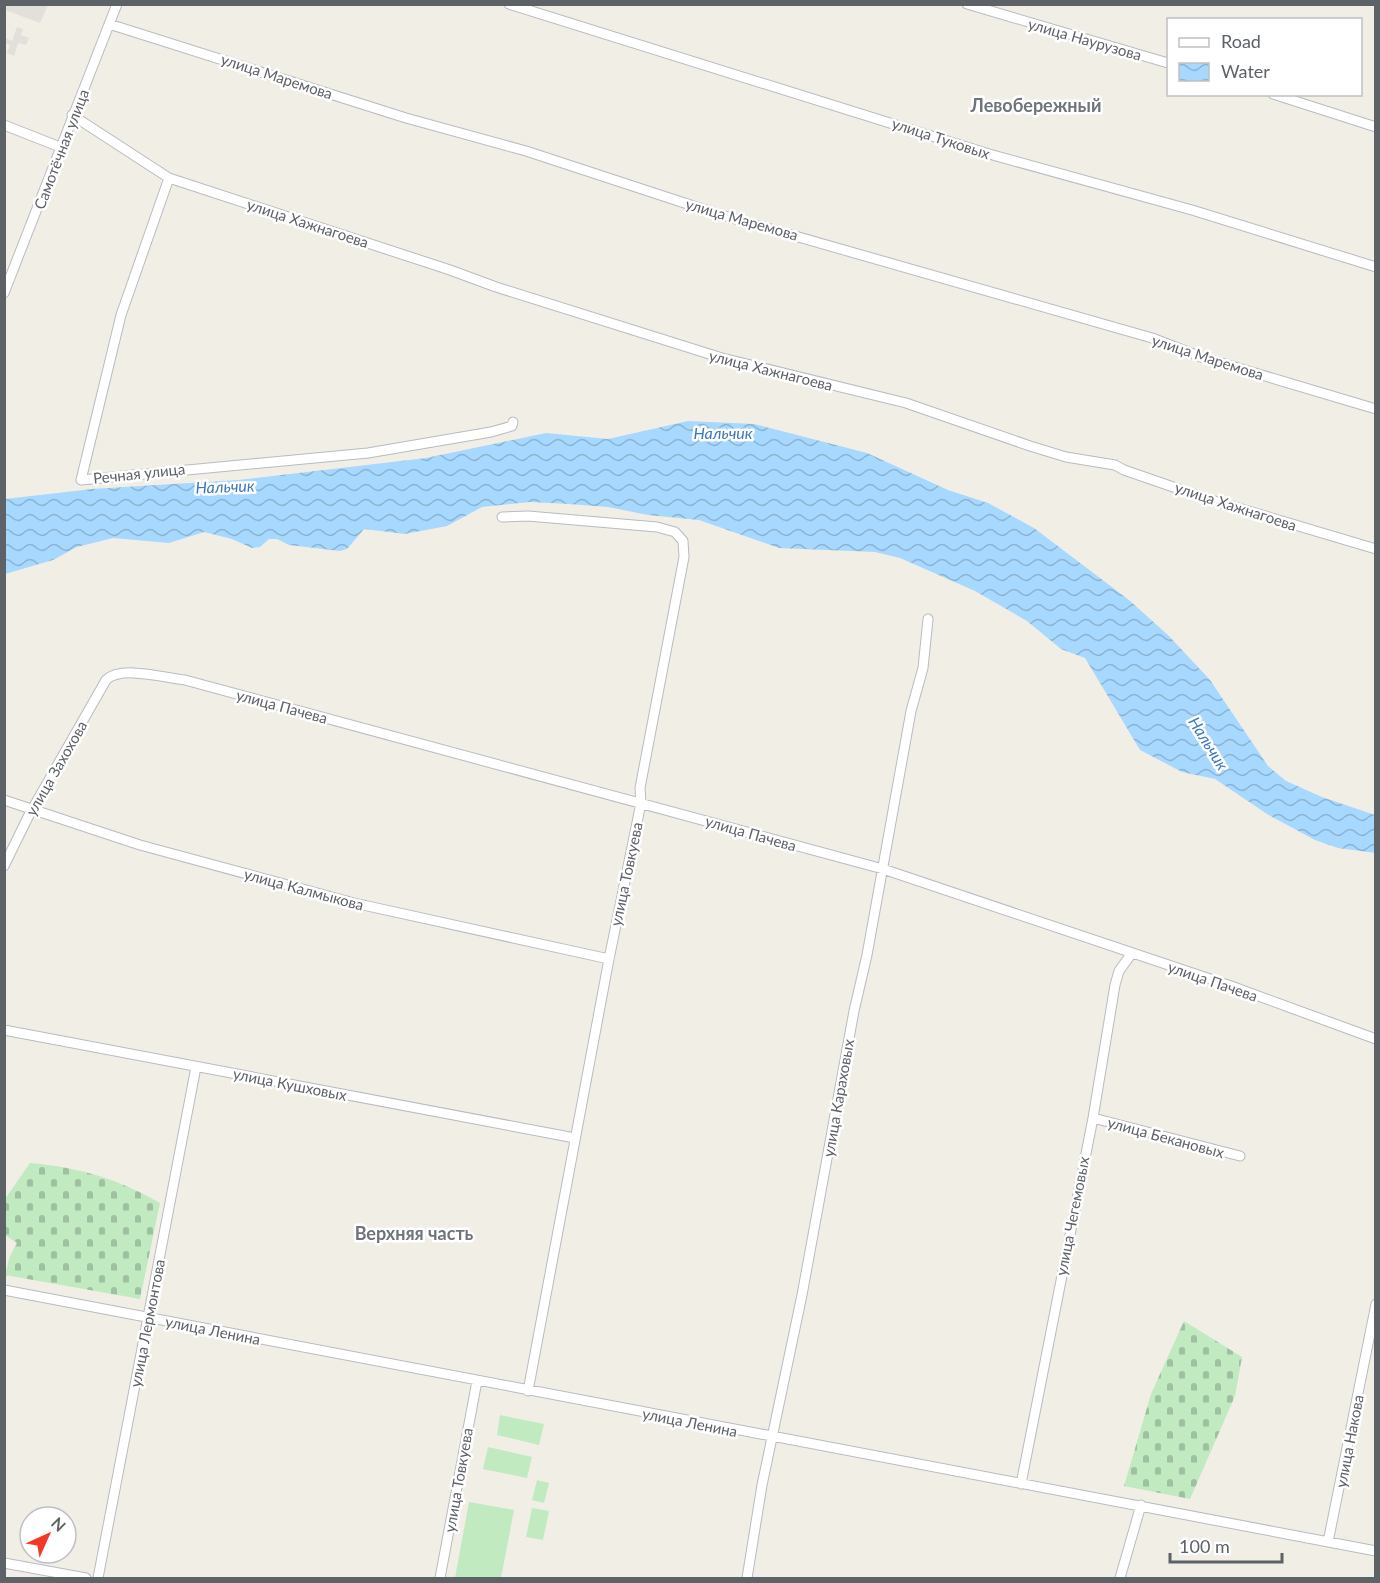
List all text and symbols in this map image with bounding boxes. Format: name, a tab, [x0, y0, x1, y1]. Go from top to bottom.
street label: улица Наурузова	[1026, 14, 1144, 64]
legend	[1167, 18, 1362, 96]
text: Road	[1221, 30, 1261, 52]
street label: улица Маремова	[219, 49, 335, 103]
text: Water	[1221, 60, 1270, 82]
street label: Самотёчная улица	[30, 86, 92, 212]
district label: Левобережный	[970, 94, 1101, 116]
street label: улица Туковых	[890, 114, 993, 162]
street label: улица Маремова	[684, 194, 800, 244]
street label: улица Хажнагоева	[245, 195, 371, 251]
street label: улица Маремова	[1150, 330, 1266, 384]
street label: улица Хажнагоева	[707, 346, 835, 394]
water label: Нальчик	[693, 423, 753, 442]
street label: Речная улица	[92, 459, 186, 487]
water label: Нальчик	[195, 475, 255, 497]
street label: улица Хажнагоева	[1173, 478, 1299, 534]
street label: улица Пачева	[234, 685, 330, 727]
water label: Нальчик	[1185, 713, 1233, 773]
street label: улица Захохова	[22, 717, 90, 819]
street label: улица Пачева	[704, 811, 798, 855]
street label: улица Товкуева	[606, 820, 646, 928]
street label: улица Калмыкова	[242, 864, 366, 914]
street label: улица Пачева	[1166, 957, 1260, 1005]
street label: улица Караховых	[819, 1037, 857, 1158]
street label: улица Кушховых	[232, 1064, 349, 1104]
street label: улица Бекановых	[1106, 1113, 1227, 1161]
street label: улица Чегемовых	[1052, 1154, 1092, 1277]
district label: Верхняя часть	[355, 1222, 474, 1244]
street label: улица Лермонтова	[126, 1257, 168, 1389]
street label: улица Ленина	[164, 1312, 262, 1348]
street label: улица Накова	[1331, 1393, 1367, 1489]
street label: улица Ленина	[641, 1404, 739, 1440]
street label: улица Товкуева	[440, 1426, 476, 1534]
north arrow	[18, 1505, 78, 1565]
text: N	[48, 1513, 70, 1535]
scale bar	[1170, 1526, 1282, 1564]
text: 100 m	[1179, 1535, 1230, 1557]

